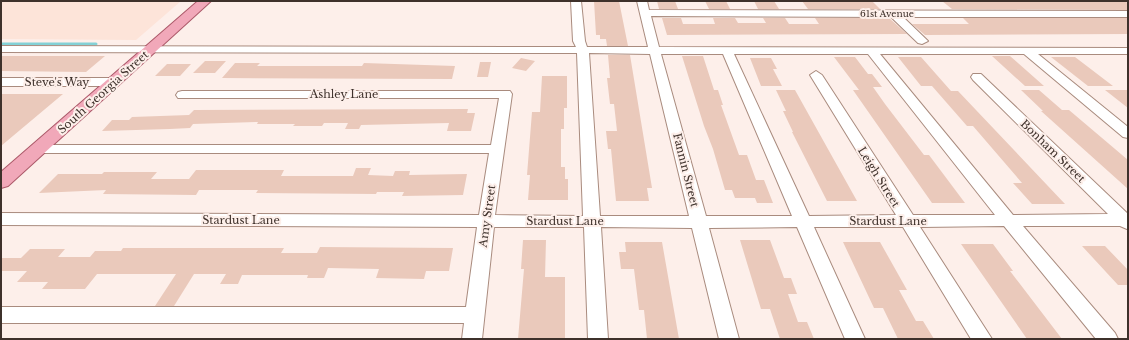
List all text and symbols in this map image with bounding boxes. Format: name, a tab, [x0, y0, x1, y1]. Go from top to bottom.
street label: 61st Avenue	[860, 8, 914, 19]
street label: South Georgia Street	[55, 47, 152, 136]
street label: Steve's Way	[25, 75, 89, 89]
street label: Ashley Lane	[309, 87, 378, 101]
street label: Bonham Street	[1018, 116, 1089, 186]
street label: Fannin Street	[670, 132, 702, 209]
street label: Leigh Street	[855, 144, 904, 210]
street label: Amy Street	[476, 183, 498, 249]
street label: Stardust Lane	[202, 213, 280, 227]
street label: Stardust Lane	[526, 214, 604, 228]
street label: Stardust Lane	[849, 214, 927, 228]

